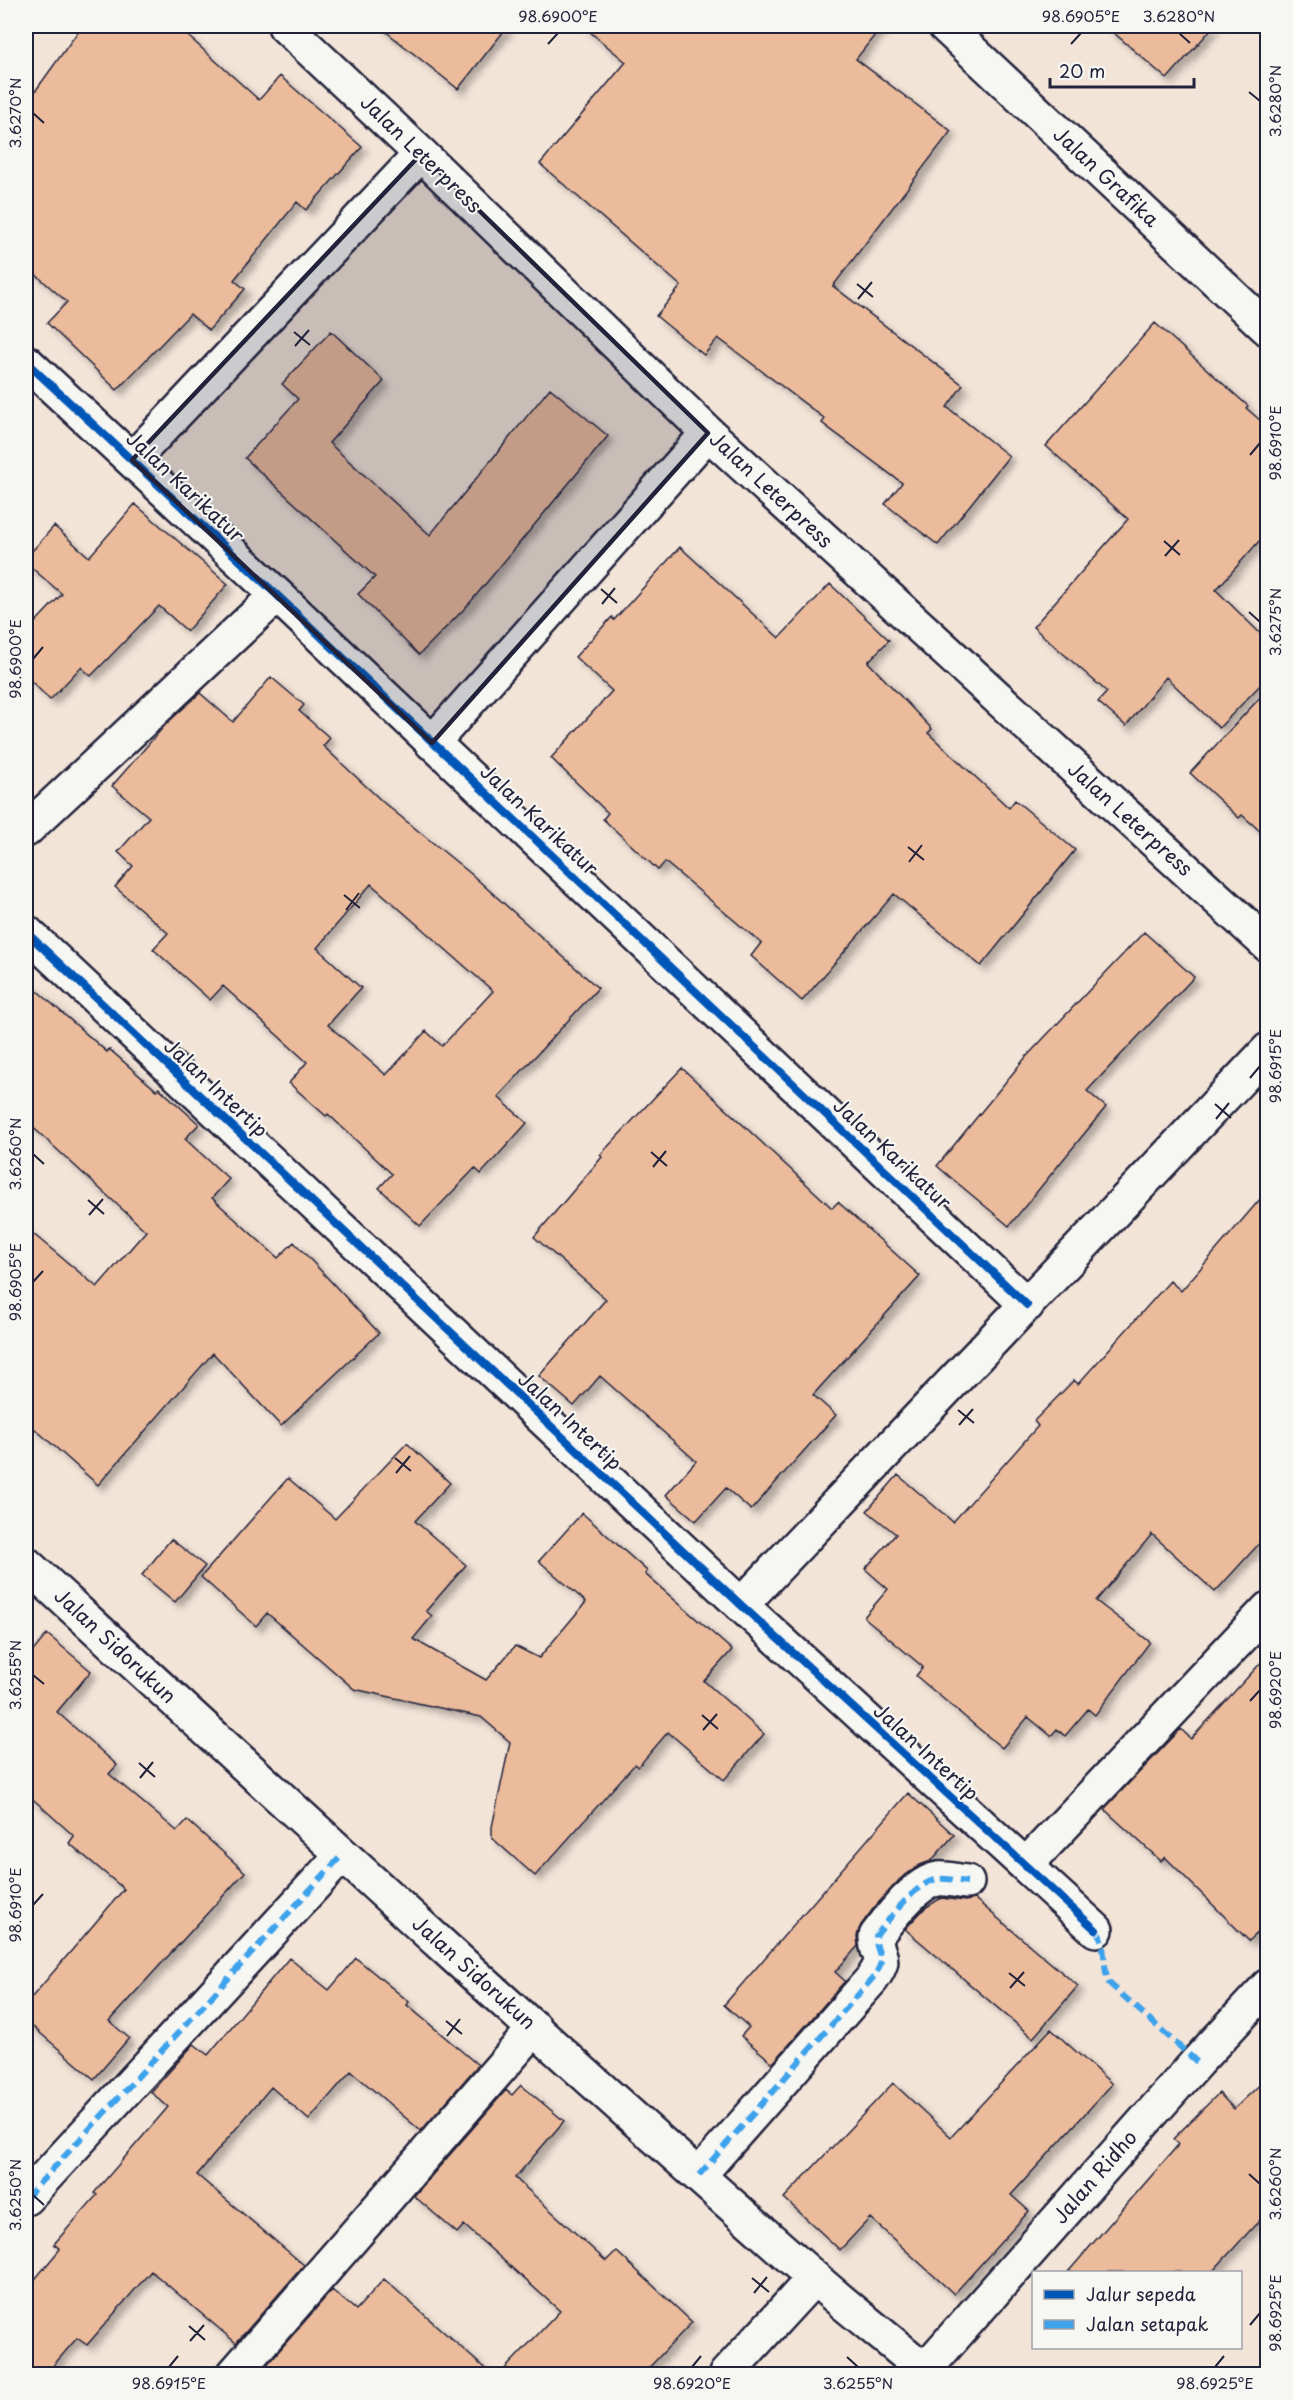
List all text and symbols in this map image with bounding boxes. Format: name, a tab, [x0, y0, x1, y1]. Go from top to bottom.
text: 98.6900°E	[518, 4, 598, 27]
text: 98.6905°E	[1042, 4, 1120, 27]
text: 3.6280°N	[1143, 4, 1215, 27]
scale bar	[1050, 51, 1194, 89]
text: 20 m	[1059, 57, 1105, 84]
text: 3.6280°N	[1263, 65, 1286, 137]
text: 3.6270°N	[3, 78, 26, 148]
street label: Jalan Leterpress	[354, 87, 489, 219]
street label: Jalan Grafika	[1047, 119, 1167, 234]
text: 98.6910°E	[1263, 405, 1286, 481]
street label: Jalan Karikatur	[120, 424, 252, 549]
street label: Jalan Leterpress	[703, 424, 840, 554]
text: 3.6275°N	[1263, 588, 1286, 656]
text: 98.6900°E	[3, 619, 26, 699]
street label: Jalan Leterpress	[1062, 754, 1200, 883]
street label: Jalan Karikatur	[474, 757, 606, 882]
text: 98.6915°E	[1263, 1029, 1286, 1103]
street label: Jalan Intertip	[158, 1031, 276, 1144]
street label: Jalan Karikatur	[827, 1091, 959, 1216]
text: 3.6260°N	[3, 1117, 26, 1191]
text: 98.6905°E	[3, 1243, 26, 1321]
street label: Jalan Intertip	[512, 1364, 630, 1477]
street label: Jalan Sidorukun	[48, 1581, 183, 1710]
text: 3.6255°N	[3, 1640, 26, 1710]
text: 98.6920°E	[1263, 1651, 1286, 1729]
street label: Jalan Intertip	[867, 1696, 986, 1807]
text: 98.6910°E	[3, 1867, 26, 1943]
street label: Jalan Sidorukun	[406, 1908, 543, 2036]
street label: Jalan Ridho	[1045, 2123, 1143, 2230]
text: 3.6260°N	[1263, 2147, 1286, 2221]
text: 3.6250°N	[3, 2159, 26, 2231]
legend	[1032, 2271, 1242, 2349]
text: 98.6925°E	[1263, 2274, 1286, 2352]
text: Jalur sepeda	[1086, 2280, 1196, 2307]
text: Jalan setapak	[1086, 2310, 1208, 2337]
text: 98.6915°E	[132, 2371, 206, 2394]
text: 98.6920°E	[653, 2371, 731, 2394]
text: 3.6255°N	[823, 2371, 893, 2394]
text: 98.6925°E	[1176, 2371, 1254, 2394]

